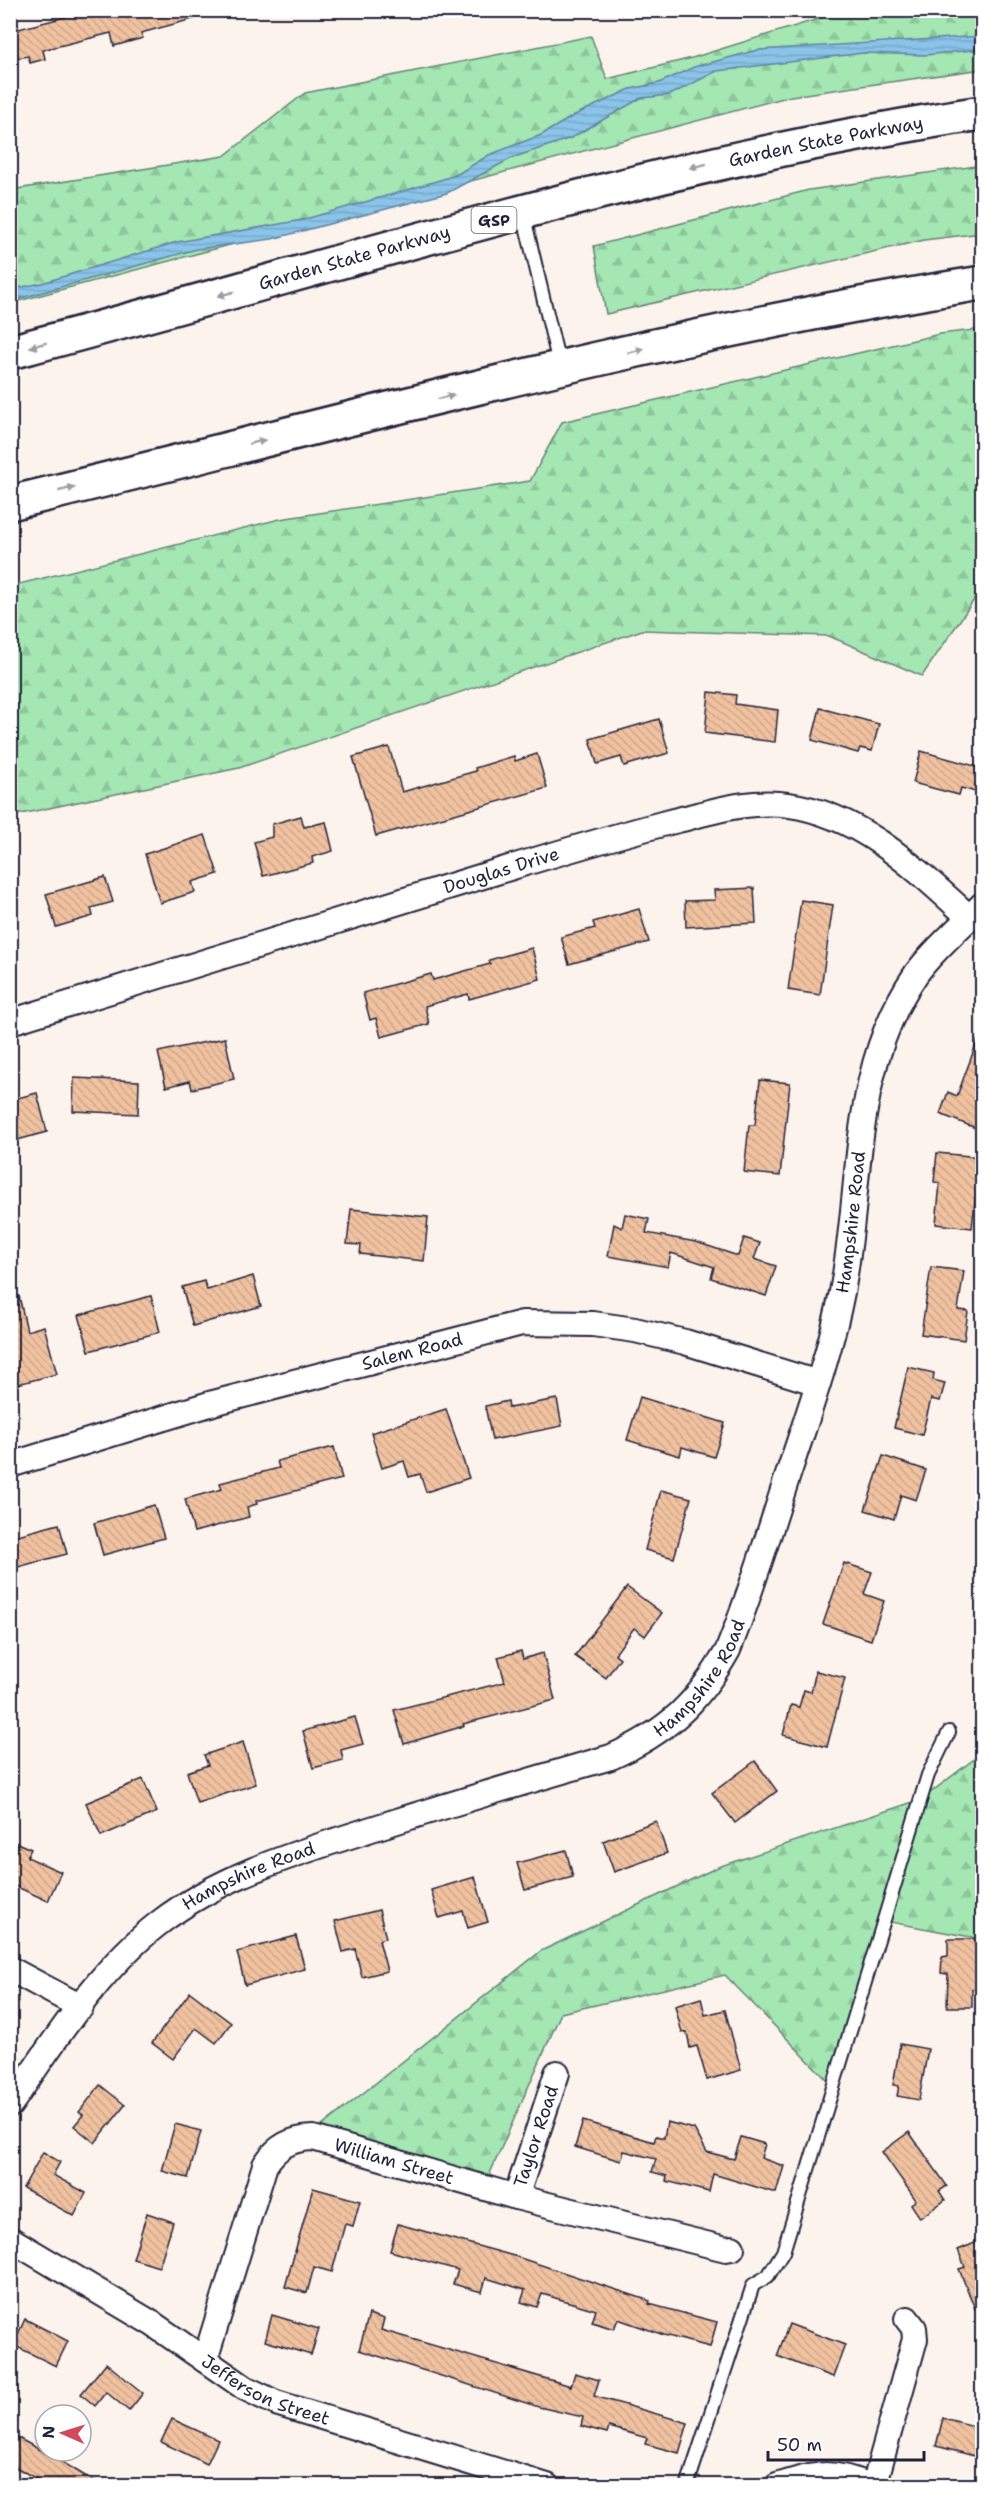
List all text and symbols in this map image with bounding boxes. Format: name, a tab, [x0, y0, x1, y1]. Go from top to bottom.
street label: Garden State Parkway	[726, 111, 925, 173]
one-way arrow	[689, 161, 707, 171]
road number: GSP	[472, 207, 516, 233]
street label: Garden State Parkway	[256, 220, 453, 296]
one-way arrow	[217, 290, 235, 299]
one-way arrow	[29, 341, 47, 350]
one-way arrow	[627, 346, 645, 356]
one-way arrow	[437, 391, 455, 401]
one-way arrow	[247, 437, 266, 447]
one-way arrow	[58, 483, 77, 493]
street label: Douglas Drive	[440, 842, 562, 900]
street label: Hampshire Road	[830, 1150, 871, 1295]
street label: Salem Road	[359, 1327, 465, 1376]
street label: Hampshire Road	[648, 1616, 751, 1743]
street label: Hampshire Road	[177, 1836, 318, 1916]
street label: Taylor Road	[508, 2082, 564, 2190]
street label: William Street	[331, 2133, 457, 2190]
street label: Jefferson Street	[197, 2349, 333, 2431]
north arrow	[33, 2403, 93, 2463]
scale bar	[768, 2424, 924, 2462]
text: N	[38, 2425, 59, 2439]
text: 50 m	[777, 2433, 822, 2457]

